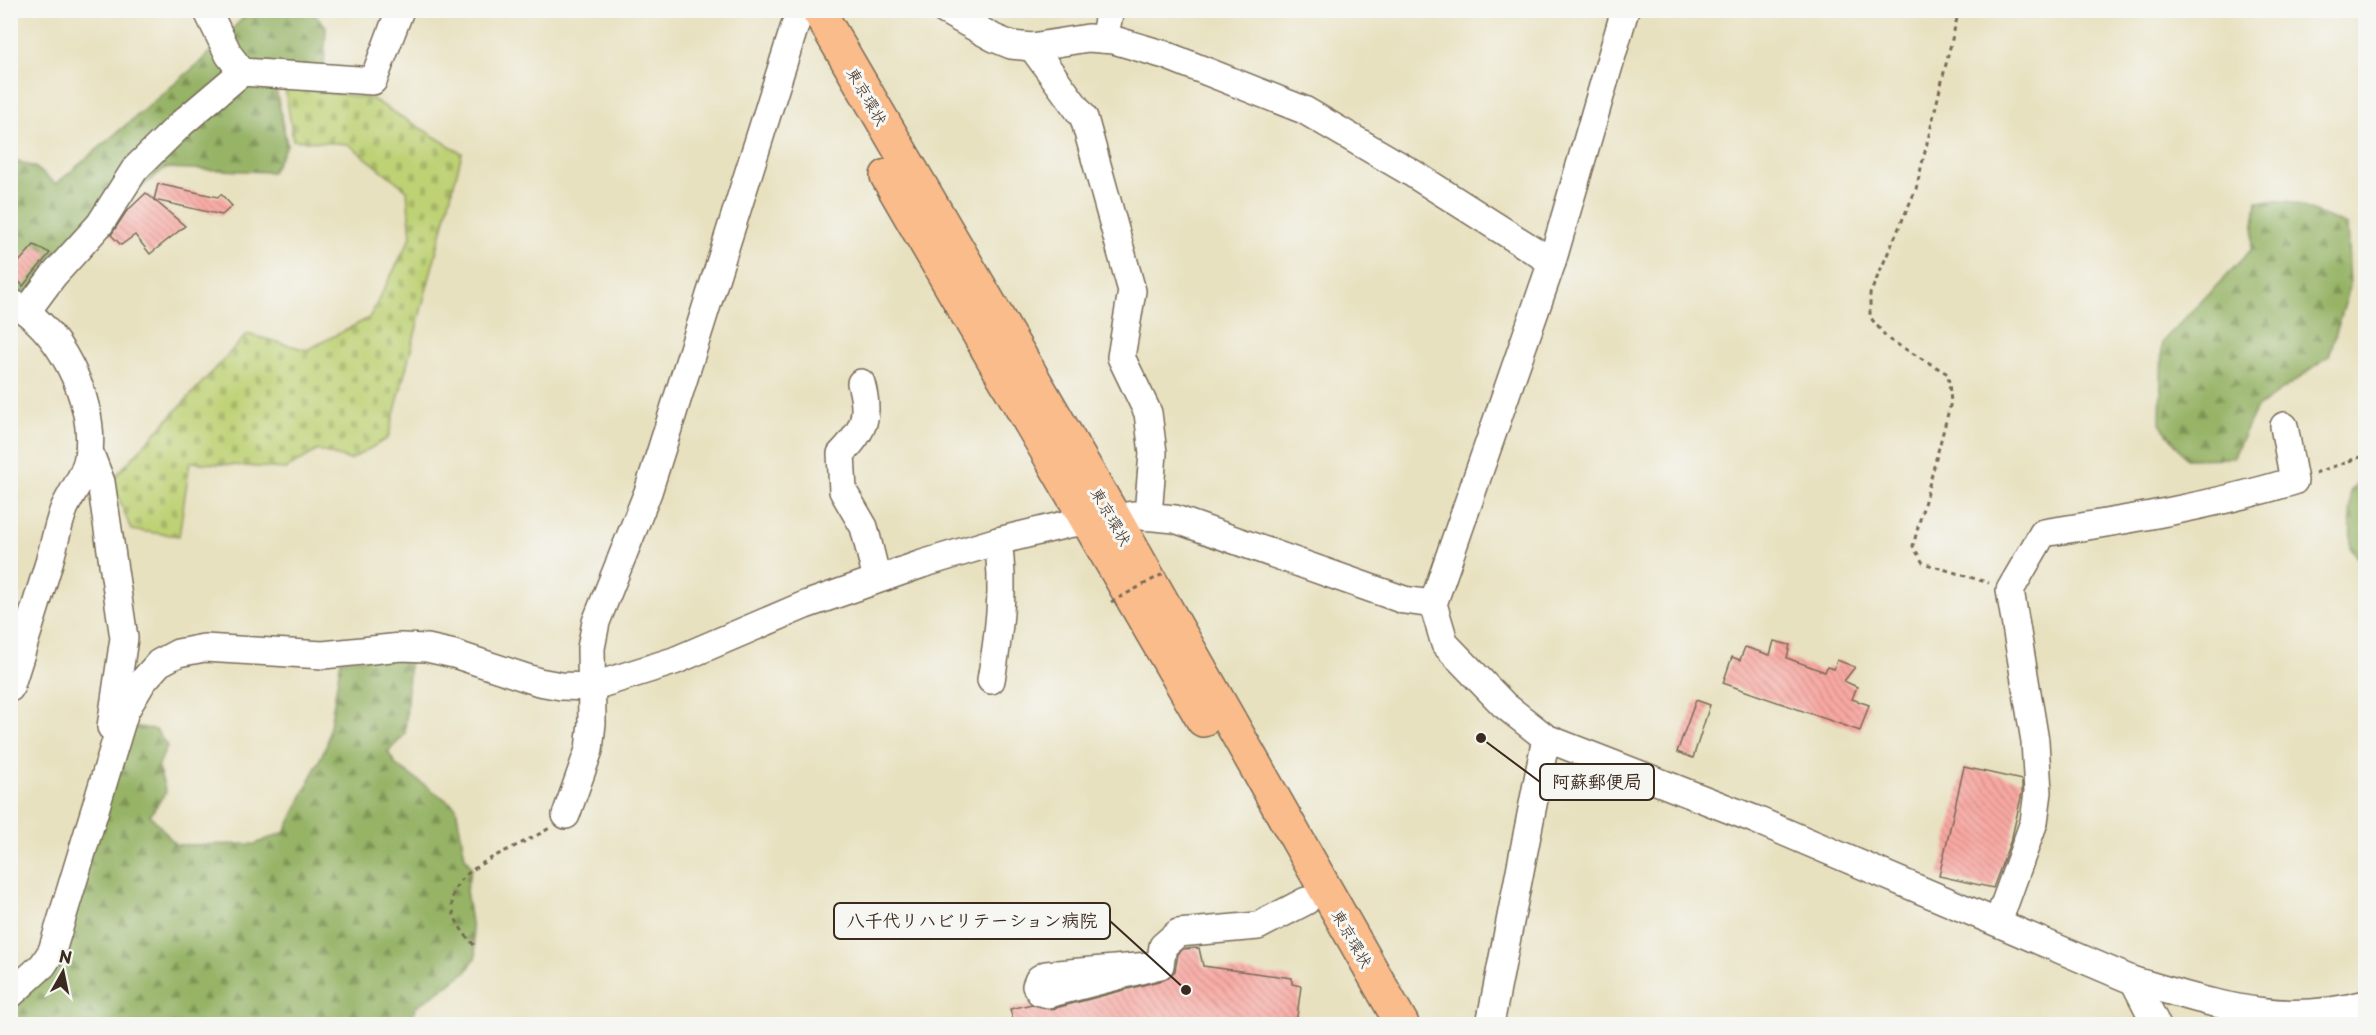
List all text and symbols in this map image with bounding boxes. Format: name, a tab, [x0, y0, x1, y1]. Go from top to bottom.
street label: 東京環状	[842, 62, 894, 130]
street label: 東京環状	[1086, 482, 1138, 550]
callout: 阿蘇郵便局	[1540, 764, 1654, 800]
text: 阿蘇郵便局	[1552, 767, 1642, 794]
callout: 八千代リハビリテーション病院	[834, 903, 1110, 939]
street label: 東京環状	[1327, 904, 1379, 972]
text: 八千代リハビリテーション病院	[847, 906, 1097, 933]
north arrow	[33, 942, 93, 1002]
text: N	[57, 943, 74, 969]

